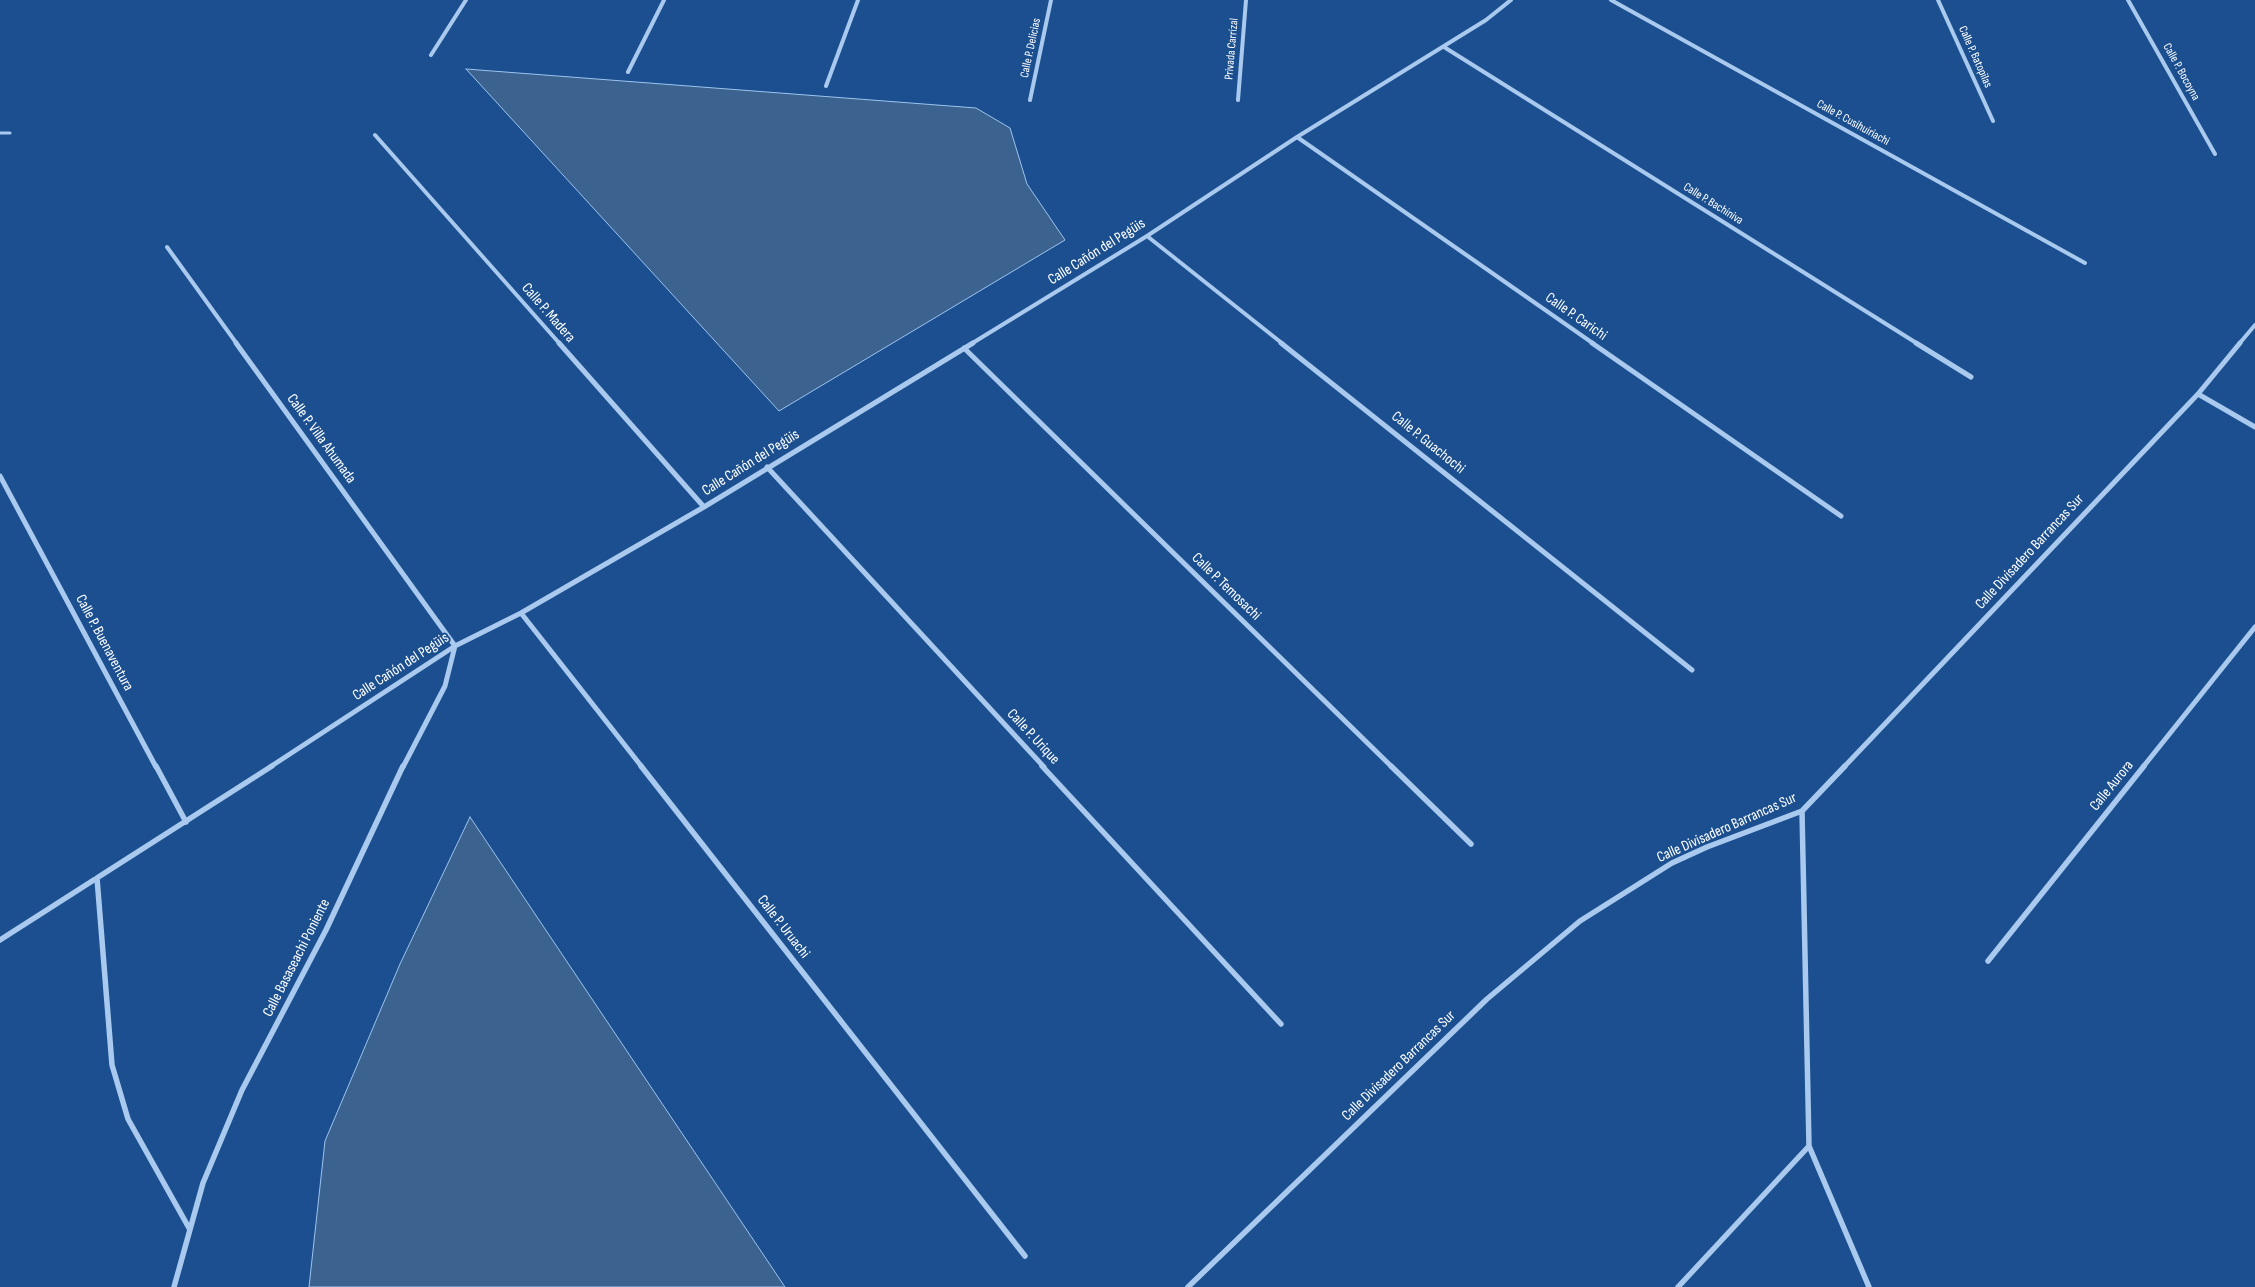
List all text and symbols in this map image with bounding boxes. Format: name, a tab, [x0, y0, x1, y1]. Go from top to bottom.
street label: Calle P. Delicias	[1018, 17, 1044, 79]
street label: Privada Carrizal	[1222, 18, 1242, 80]
street label: Calle P. Batopilas	[1955, 24, 1995, 90]
street label: Calle P. Bocoyna	[2159, 41, 2203, 103]
street label: Calle P. Cusihuiriachi	[1814, 97, 1892, 149]
street label: Calle P. Bachiniva	[1681, 180, 1745, 228]
street label: Calle Cañón del Pegüis	[1045, 215, 1149, 289]
street label: Calle P. Madera	[517, 280, 579, 346]
street label: Calle P. Carichi	[1542, 289, 1610, 345]
street label: Calle P. Villa Ahumada	[282, 391, 360, 487]
street label: Calle P. Guachochi	[1387, 408, 1469, 478]
street label: Calle Cañón del Pegüis	[699, 426, 803, 500]
street label: Calle Divisadero Barrancas Sur	[1972, 491, 2088, 613]
street label: Calle P. Temosachi	[1188, 549, 1264, 625]
street label: Calle P. Buenaventura	[71, 592, 137, 694]
street label: Calle Cañón del Pegüis	[349, 629, 453, 705]
street label: Calle P. Urique	[1003, 706, 1063, 768]
street label: Calle Aurora	[2086, 757, 2138, 815]
street label: Calle Divisadero Barrancas Sur	[1654, 789, 1800, 867]
street label: Calle P. Uruachi	[753, 892, 813, 962]
street label: Calle Basaseachi Poniente	[259, 896, 335, 1020]
street label: Calle Divisadero Barrancas Sur	[1338, 1007, 1460, 1125]

